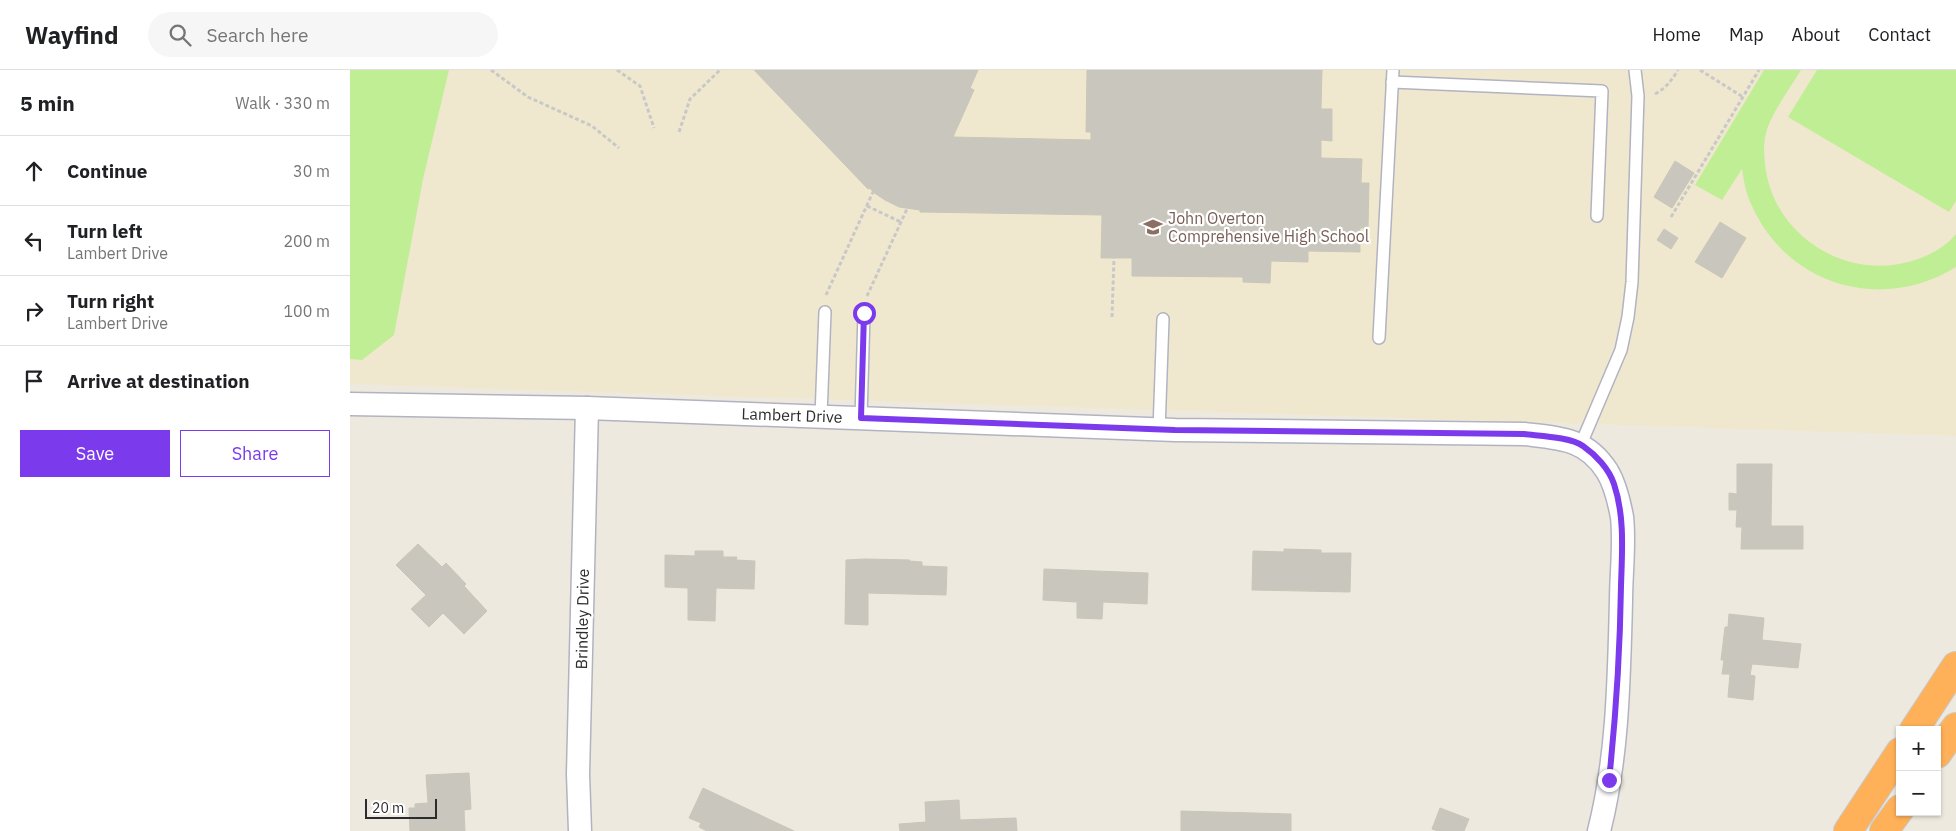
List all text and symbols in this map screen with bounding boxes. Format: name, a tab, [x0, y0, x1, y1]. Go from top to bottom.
search box	[148, 12, 498, 57]
text: Wayfind	[25, 19, 118, 51]
icon: search	[166, 21, 194, 49]
text: Search here	[206, 23, 308, 47]
text: Home	[1653, 23, 1701, 46]
text: Map	[1729, 23, 1764, 46]
text: About	[1792, 23, 1840, 46]
text: Contact	[1868, 23, 1931, 46]
text: 5 min	[20, 89, 75, 117]
text: Walk · 330 m	[235, 93, 330, 113]
icon: ahead	[20, 157, 48, 185]
text: Continue	[67, 159, 147, 183]
text: 30 m	[293, 161, 330, 181]
place label: John Overton Comprehensive High School	[1168, 208, 1369, 246]
school or university icon: John Overton Comprehensive High School	[1142, 216, 1164, 238]
text: Turn left	[67, 219, 143, 243]
icon: left	[20, 227, 48, 255]
text: 200 m	[283, 231, 330, 251]
text: Lambert Drive	[67, 243, 168, 263]
text: Turn right	[67, 289, 154, 313]
icon: right	[20, 297, 48, 325]
text: 100 m	[283, 301, 330, 321]
route start	[853, 302, 876, 325]
text: Lambert Drive	[67, 313, 168, 333]
icon: arrive	[20, 367, 48, 395]
text: Arrive at destination	[67, 369, 250, 393]
street label: Lambert Drive	[741, 403, 843, 427]
button: Save	[20, 430, 170, 477]
button: Share	[180, 430, 330, 477]
street label: Brindley Drive	[571, 568, 593, 669]
map controls	[1896, 726, 1941, 816]
button: +	[1896, 726, 1941, 771]
route end	[1598, 769, 1621, 792]
button: −	[1896, 771, 1941, 816]
scale bar	[365, 796, 438, 819]
text: 20 m	[372, 799, 404, 817]

